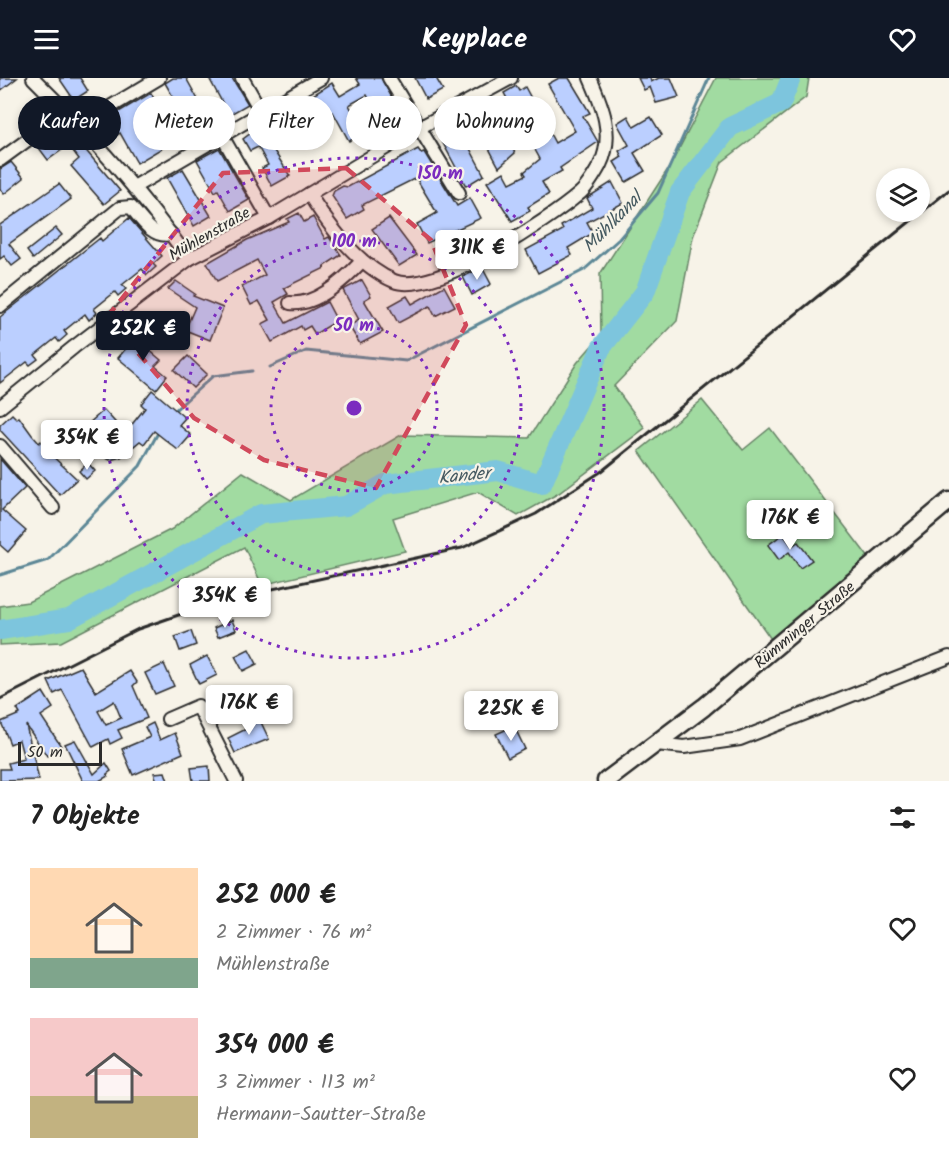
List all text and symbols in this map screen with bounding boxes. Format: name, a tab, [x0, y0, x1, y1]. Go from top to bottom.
text: Keyplace	[422, 18, 527, 61]
icon: menu	[30, 23, 63, 56]
icon: heart	[886, 23, 919, 56]
chip: Kaufen	[18, 96, 121, 150]
chip: Mieten	[133, 96, 235, 150]
chip: Filter	[247, 96, 334, 150]
chip: Neu	[346, 96, 422, 150]
chip: Wohnung	[434, 96, 556, 150]
text: 150 m	[417, 160, 463, 189]
map controls	[876, 168, 930, 222]
button: layers	[876, 168, 930, 222]
water label: Mühlkanal	[576, 183, 652, 261]
street label: Mühlenstraße	[164, 201, 255, 268]
text: 100 m	[331, 228, 377, 257]
pin: 311K €	[428, 230, 526, 281]
text: 311K €	[449, 233, 505, 265]
pin: 252K €	[94, 311, 192, 362]
text: 50 m	[333, 312, 374, 341]
text: 252K €	[110, 314, 176, 346]
centre of rings	[344, 398, 364, 418]
pin: 354K €	[38, 420, 136, 471]
text: 354K €	[55, 423, 119, 455]
water label: Kander	[437, 459, 495, 494]
pin: 176K €	[741, 500, 839, 551]
text: 176K €	[761, 503, 819, 535]
street label: Rümminger Straße	[749, 575, 861, 675]
pin: 354K €	[176, 578, 274, 629]
text: 354K €	[193, 581, 257, 613]
pin: 176K €	[200, 685, 298, 736]
text: 176K €	[220, 688, 278, 720]
pin: 225K €	[462, 691, 560, 742]
text: 225K €	[478, 694, 544, 726]
scale bar	[18, 739, 102, 766]
text: 50 m	[27, 740, 63, 765]
text: 7 Objekte	[30, 796, 140, 838]
icon: filters	[886, 801, 919, 834]
text: 252 000 €	[216, 875, 336, 917]
icon: home	[78, 892, 150, 964]
icon: heart	[886, 912, 919, 945]
text: 2 Zimmer · 76 m²	[216, 917, 371, 949]
text: Mühlenstraße	[216, 949, 330, 981]
text: 354 000 €	[216, 1025, 334, 1067]
icon: home	[78, 1042, 150, 1114]
icon: heart	[886, 1062, 919, 1095]
text: 3 Zimmer · 113 m²	[216, 1067, 375, 1099]
text: Hermann-Sautter-Straße	[216, 1099, 426, 1131]

